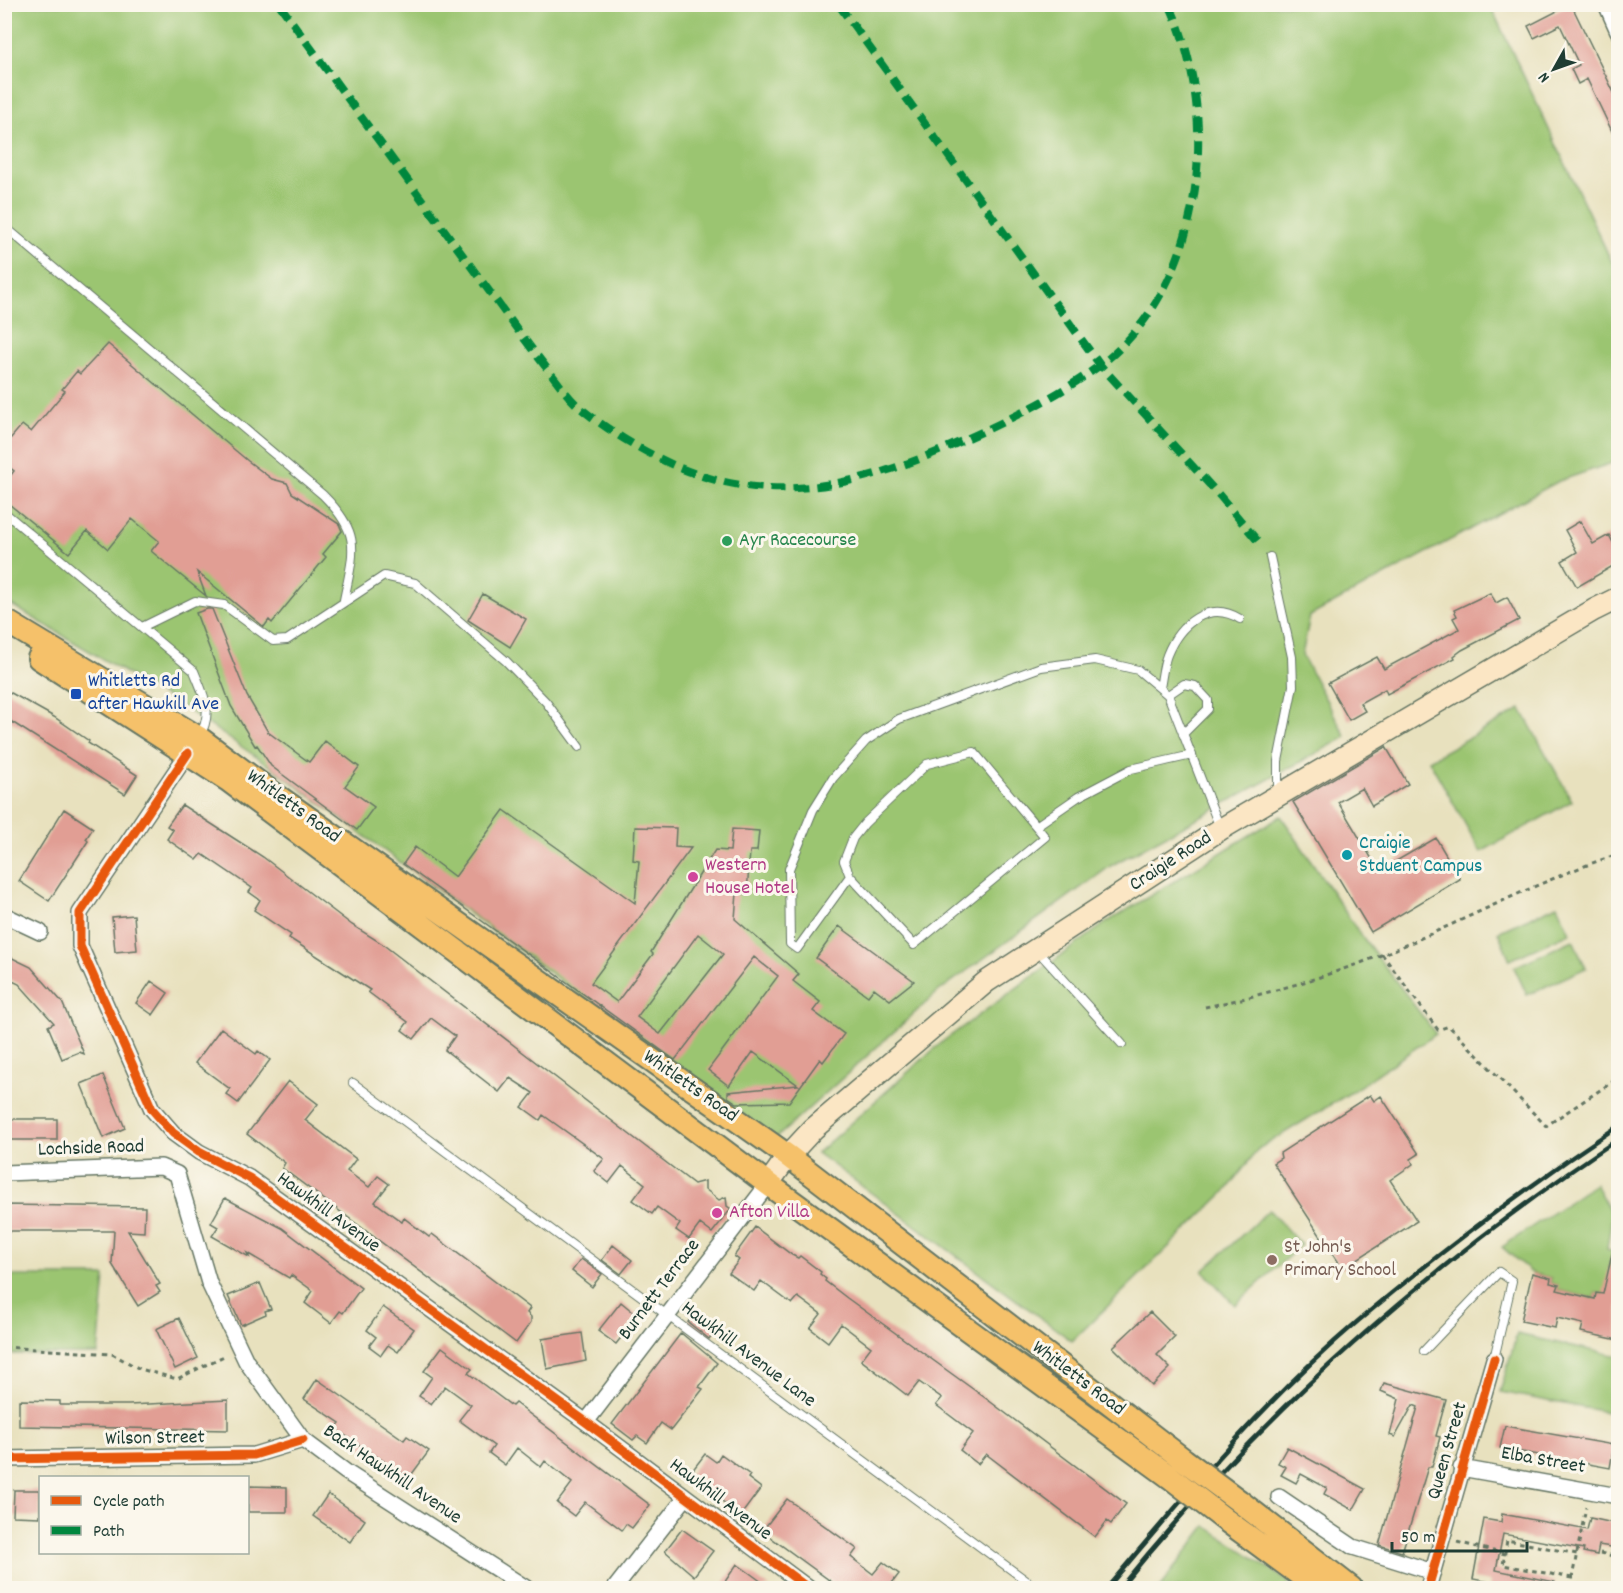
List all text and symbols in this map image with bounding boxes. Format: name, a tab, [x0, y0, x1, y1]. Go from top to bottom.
north arrow	[1524, 39, 1584, 99]
text: N	[1533, 67, 1556, 87]
place label: Ayr Racecourse	[739, 527, 856, 555]
marker: Ayr Racecourse	[720, 534, 734, 548]
place label: Whitletts Rd after Hawkill Ave	[88, 668, 219, 719]
marker: Whitletts Rd after Hawkill Ave	[69, 687, 83, 701]
street label: Whitletts Road	[240, 763, 346, 851]
street label: Craigie Road	[1124, 825, 1218, 899]
place label: Craigie Stduent Campus	[1359, 830, 1482, 881]
marker: Craigie Stduent Campus	[1340, 848, 1354, 862]
place label: Western House Hotel	[705, 852, 795, 903]
marker: Western House Hotel	[686, 870, 700, 884]
street label: Whitletts Road	[637, 1044, 743, 1130]
street label: Lochside Road	[37, 1133, 145, 1165]
street label: Hawkhill Avenue	[270, 1166, 386, 1260]
place label: Afton Villa	[729, 1199, 810, 1227]
marker: Afton Villa	[710, 1206, 724, 1220]
street label: Burnett Terrace	[612, 1233, 708, 1347]
place label: St John's Primary School	[1284, 1234, 1396, 1285]
marker: St John's Primary School	[1265, 1253, 1279, 1267]
street label: Hawkhill Avenue Lane	[675, 1295, 821, 1415]
street label: Whitletts Road	[1025, 1335, 1131, 1423]
street label: Queen Street	[1421, 1399, 1475, 1503]
street label: Back Hawkhill Avenue	[317, 1418, 467, 1532]
street label: Wilson Street	[105, 1424, 205, 1454]
street label: Elba Street	[1499, 1440, 1587, 1482]
street label: Hawkhill Avenue	[663, 1452, 777, 1548]
legend	[39, 1476, 249, 1554]
text: Cycle path	[93, 1490, 164, 1515]
scale bar	[1392, 1515, 1527, 1553]
text: Path	[93, 1520, 125, 1545]
text: 50 m	[1401, 1526, 1436, 1551]

